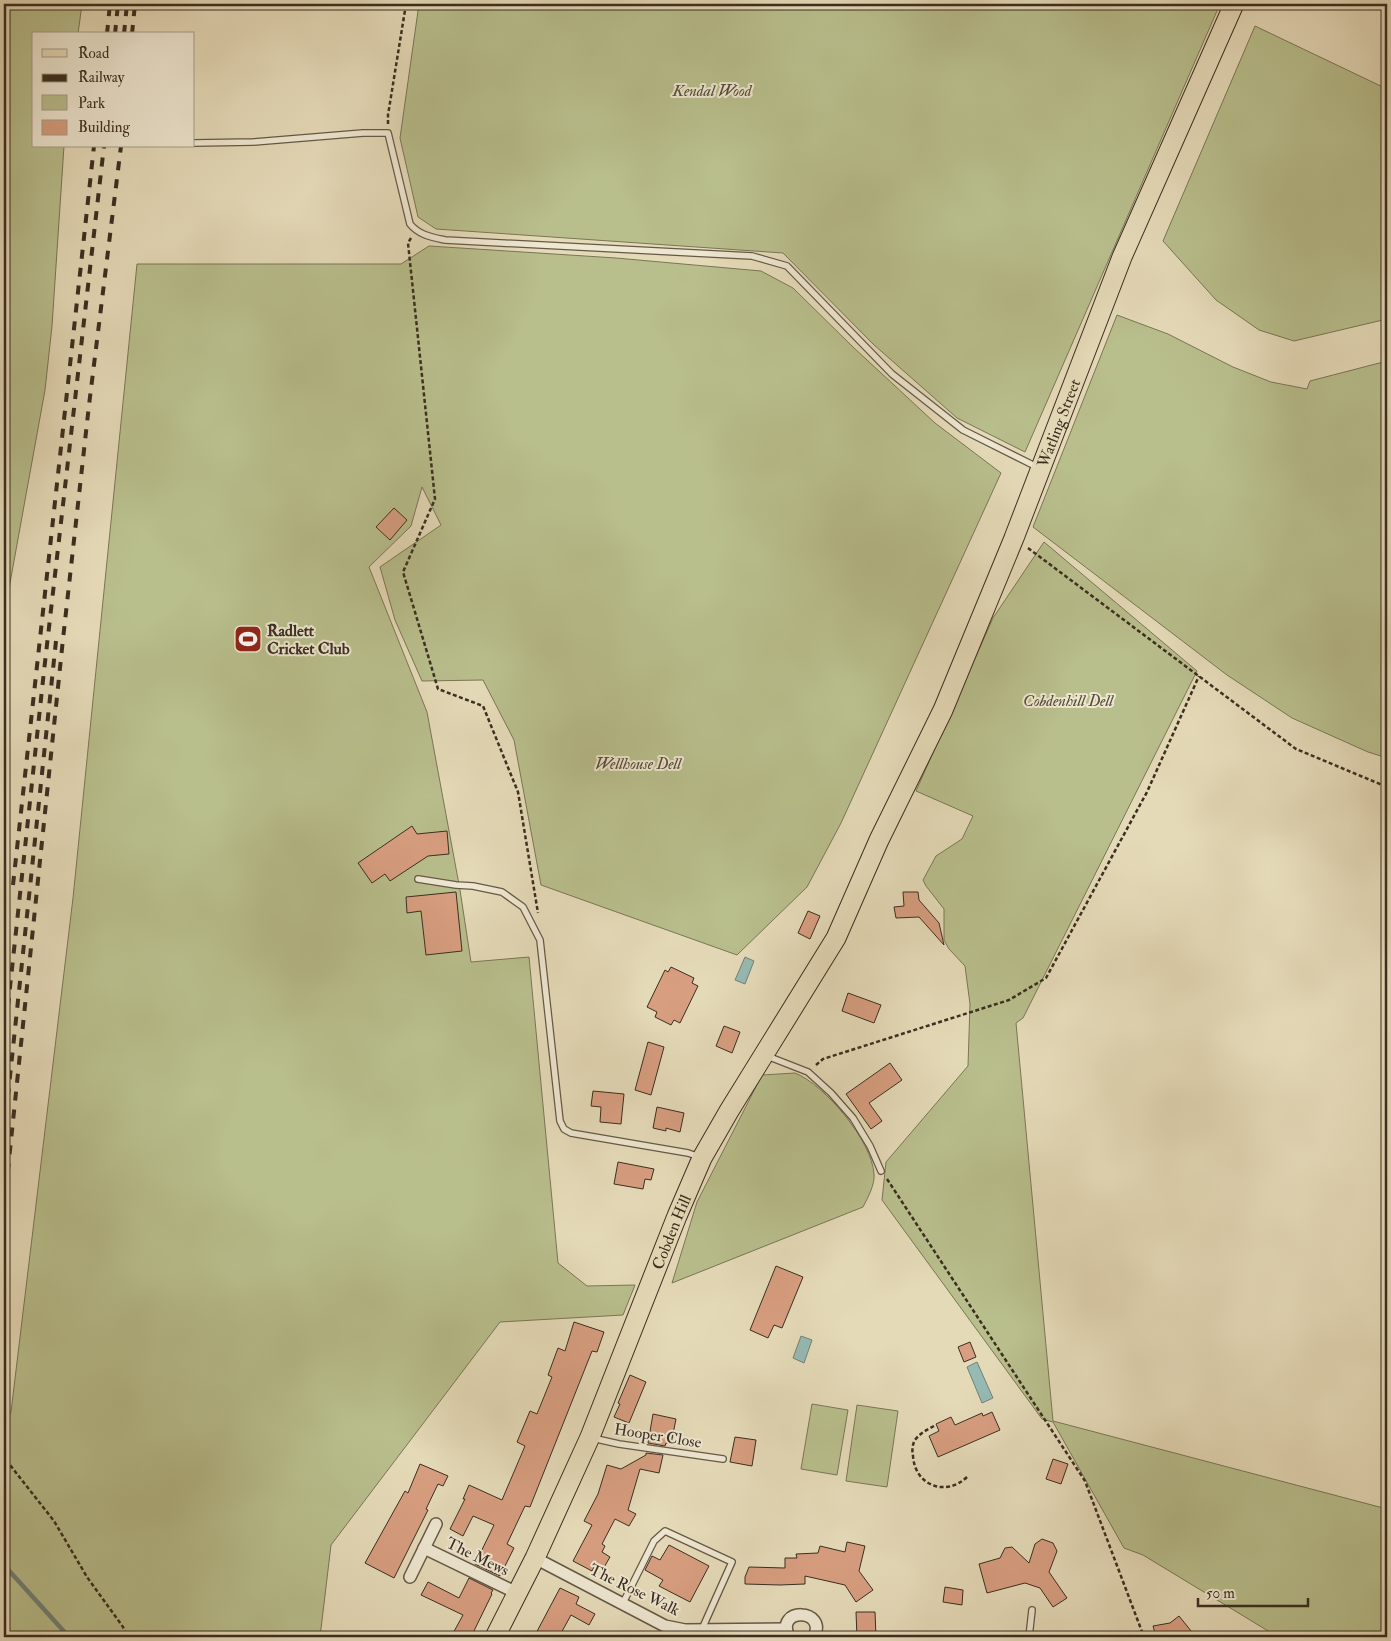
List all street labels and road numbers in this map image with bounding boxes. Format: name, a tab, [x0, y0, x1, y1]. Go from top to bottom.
street label: Watling Street	[1033, 376, 1085, 471]
street label: Cobden Hill	[648, 1192, 696, 1273]
street label: Hooper Close	[613, 1419, 703, 1454]
street label: The Mews	[443, 1533, 512, 1581]
street label: The Rose Walk	[586, 1559, 683, 1621]

